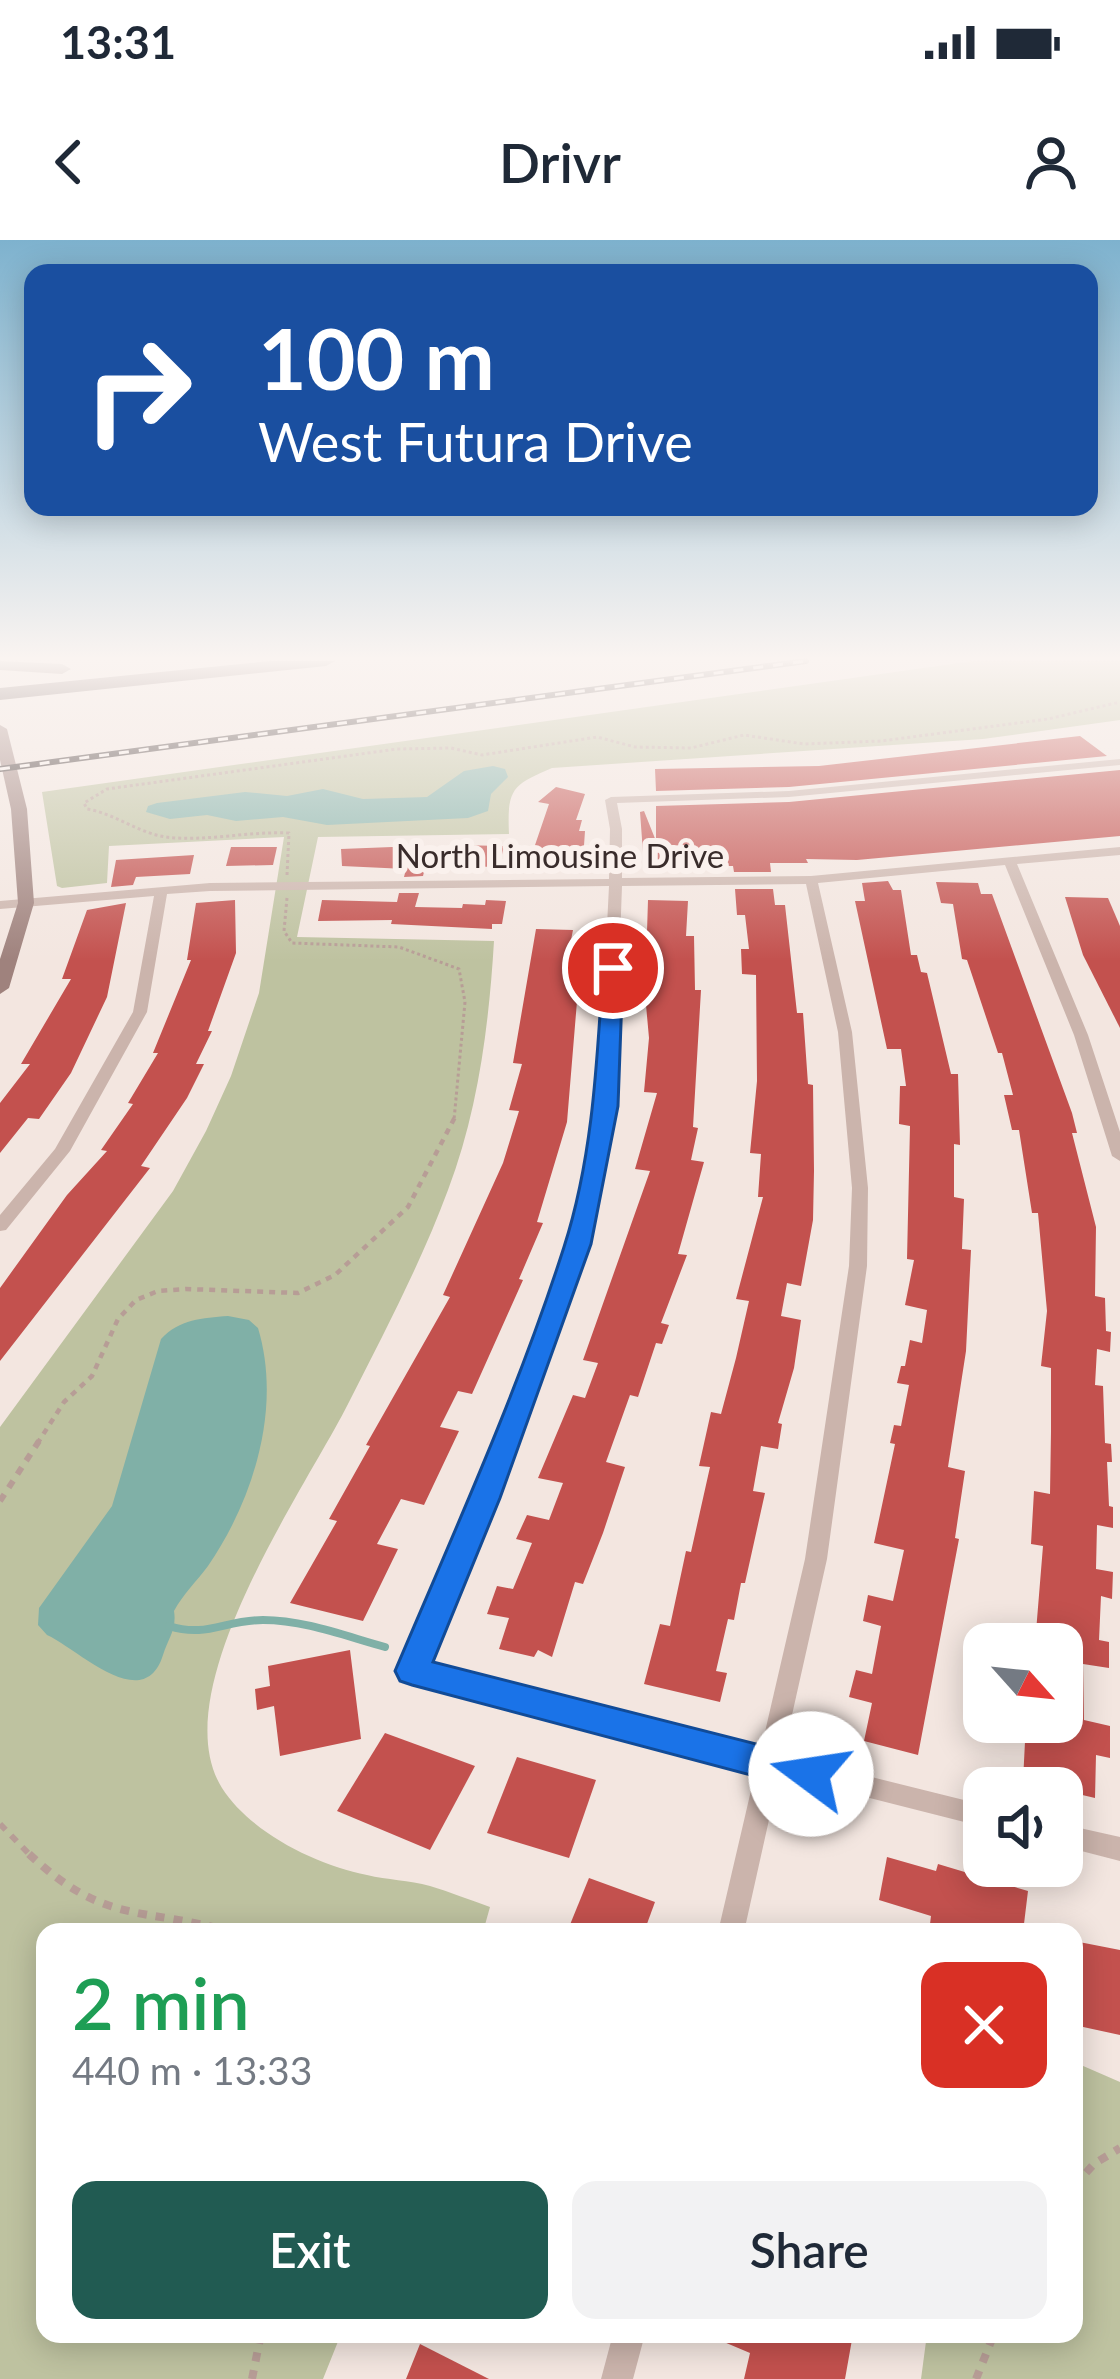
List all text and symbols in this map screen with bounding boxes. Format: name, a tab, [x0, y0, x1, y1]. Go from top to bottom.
text: 13:31	[60, 15, 176, 69]
icon: back	[36, 129, 102, 195]
icon: person	[1018, 129, 1084, 195]
text: Drivr	[499, 130, 621, 195]
text: 100 m	[258, 307, 495, 408]
icon: right	[60, 312, 216, 468]
text: West Futura Drive	[258, 409, 693, 474]
street label: North Limousine Drive	[396, 835, 724, 875]
pin	[562, 917, 664, 1019]
icon: arrive	[580, 935, 646, 1001]
north arrow	[963, 1623, 1083, 1743]
map controls	[963, 1623, 1083, 1887]
position arrow	[748, 1711, 874, 1837]
button: sound	[963, 1767, 1083, 1887]
text: 2 min	[72, 1959, 250, 2045]
button: close	[921, 1962, 1047, 2088]
text: 440 m · 13:33	[72, 2047, 312, 2093]
button: Exit	[72, 2181, 548, 2319]
button: Share	[572, 2181, 1047, 2319]

